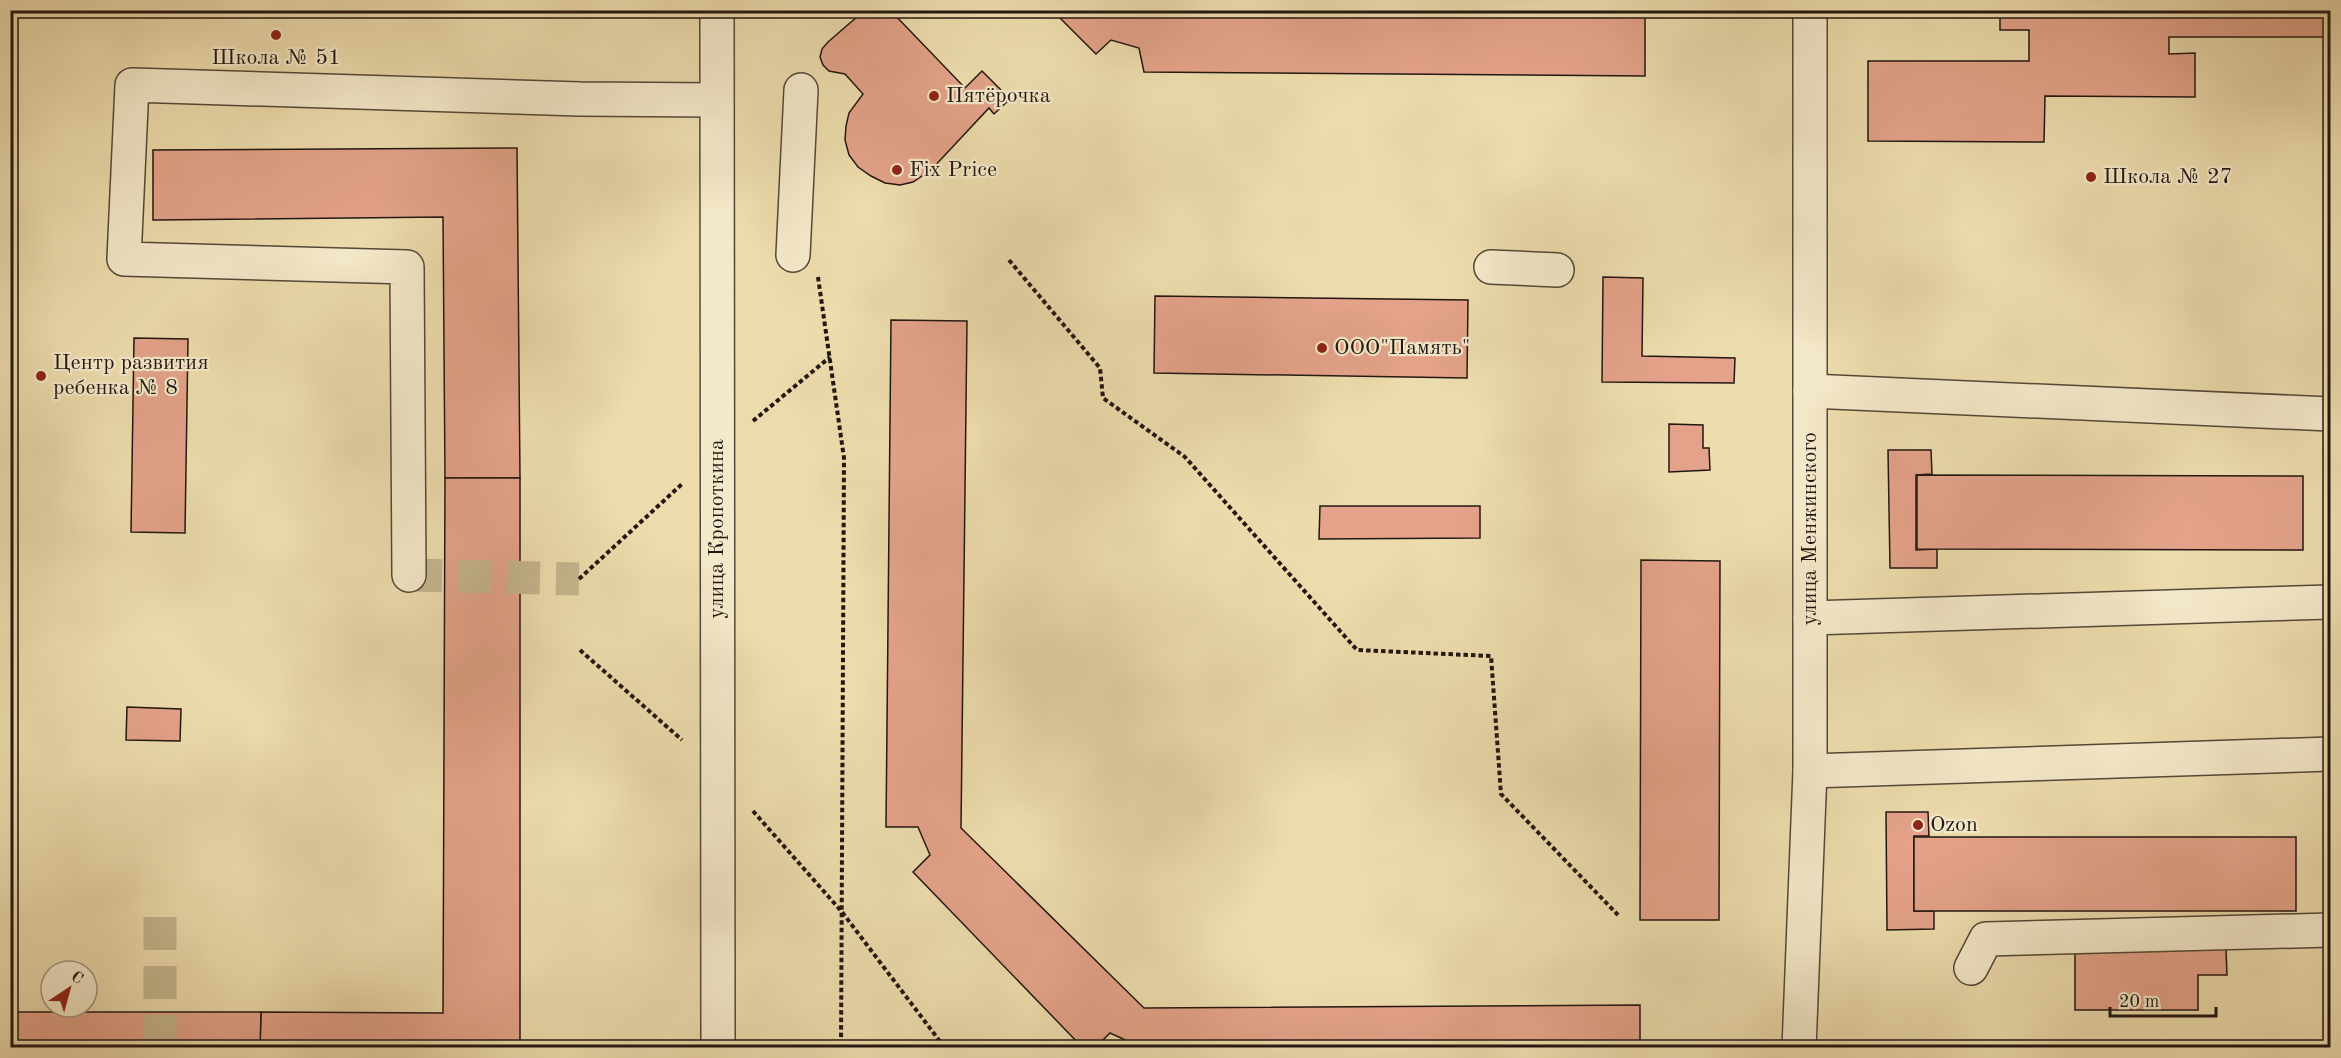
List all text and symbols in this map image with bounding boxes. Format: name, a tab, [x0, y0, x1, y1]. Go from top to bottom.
marker: Школа № 51	[269, 28, 283, 42]
place label: Школа № 51	[211, 47, 341, 69]
place label: Пятёрочка	[946, 85, 1051, 107]
marker: Пятёрочка	[927, 89, 941, 103]
place label: Fix Price	[909, 159, 997, 181]
marker: Fix Price	[890, 163, 904, 177]
place label: Школа № 27	[2103, 166, 2233, 188]
marker: Школа № 27	[2084, 170, 2098, 184]
place label: ООО"Память"	[1334, 337, 1471, 359]
marker: ООО"Память"	[1315, 341, 1329, 355]
place label: Центр развития ребенка № 8	[53, 352, 209, 399]
marker: Центр развития ребенка № 8	[34, 369, 48, 383]
street label: улица Менжинского	[1799, 432, 1821, 626]
street label: улица Кропоткина	[706, 439, 728, 619]
place label: Ozon	[1930, 814, 1978, 836]
marker: Ozon	[1911, 818, 1925, 832]
north arrow	[39, 959, 99, 1019]
text: С	[68, 969, 86, 988]
scale bar	[2110, 980, 2216, 1018]
text: 20 m	[2119, 993, 2159, 1011]

